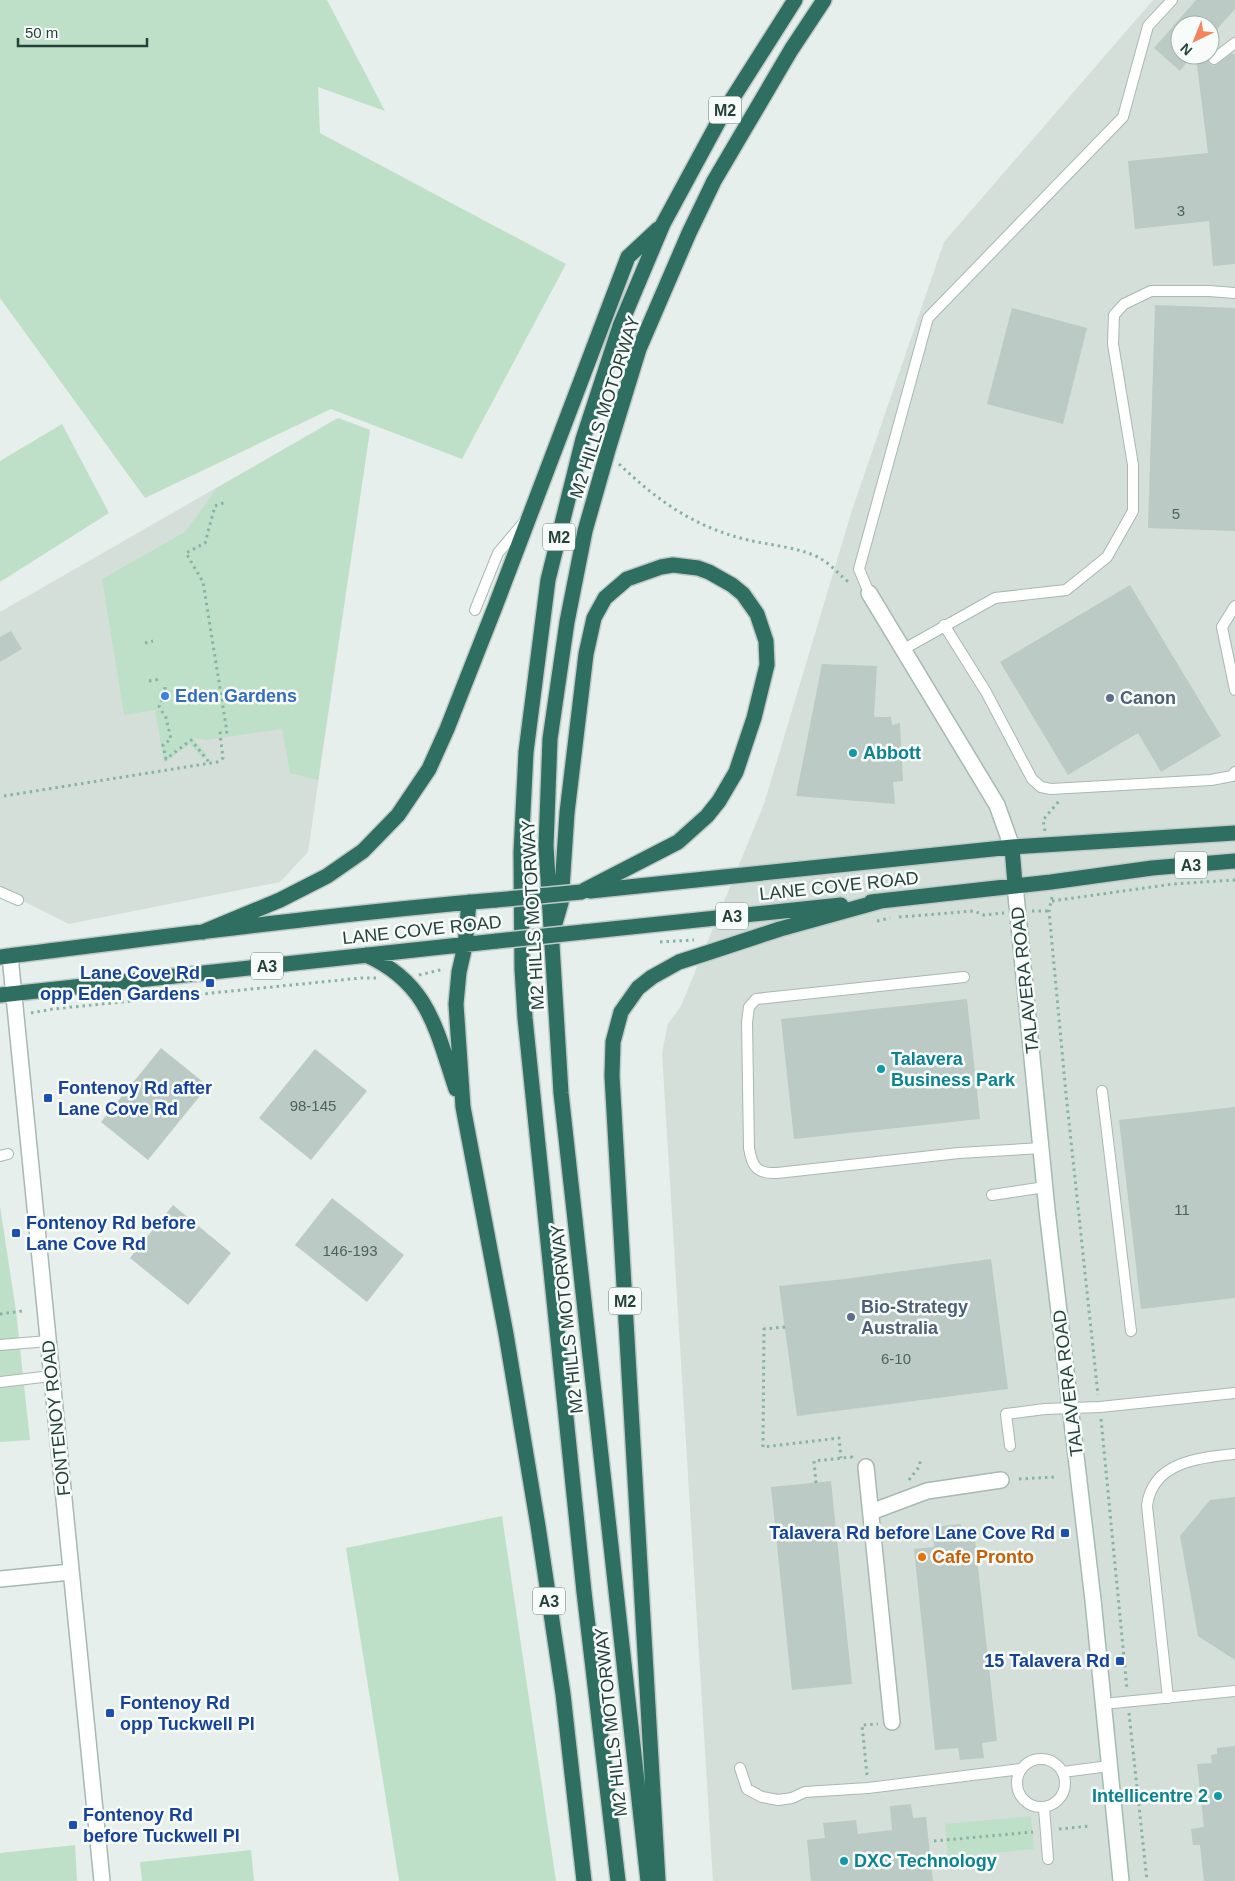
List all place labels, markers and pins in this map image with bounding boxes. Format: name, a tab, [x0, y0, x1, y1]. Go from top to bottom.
place label: Eden Gardens	[175, 686, 297, 706]
place label: Canon	[1120, 688, 1176, 708]
marker: Eden Gardens	[159, 690, 171, 702]
marker: Canon	[1104, 692, 1116, 704]
place label: Abbott	[863, 743, 921, 763]
marker: Abbott	[847, 747, 859, 759]
place label: Lane Cove Rd opp Eden Gardens	[40, 963, 200, 1004]
marker: Lane Cove Rd opp Eden Gardens	[204, 977, 216, 989]
place label: Talavera Business Park	[891, 1049, 1016, 1090]
marker: Talavera Business Park	[875, 1063, 887, 1075]
place label: Fontenoy Rd after Lane Cove Rd	[58, 1078, 212, 1119]
marker: Fontenoy Rd after Lane Cove Rd	[42, 1092, 54, 1104]
place label: Fontenoy Rd before Lane Cove Rd	[26, 1213, 196, 1254]
marker: Fontenoy Rd before Lane Cove Rd	[10, 1227, 22, 1239]
place label: Bio-Strategy Australia	[861, 1297, 968, 1338]
marker: Bio-Strategy Australia	[845, 1311, 857, 1323]
place label: Talavera Rd before Lane Cove Rd	[769, 1523, 1055, 1543]
marker: Talavera Rd before Lane Cove Rd	[1059, 1527, 1071, 1539]
place label: Cafe Pronto	[932, 1547, 1034, 1567]
marker: Cafe Pronto	[916, 1551, 928, 1563]
place label: 15 Talavera Rd	[984, 1651, 1110, 1671]
marker: 15 Talavera Rd	[1114, 1655, 1126, 1667]
place label: Fontenoy Rd opp Tuckwell Pl	[120, 1693, 255, 1734]
marker: Fontenoy Rd opp Tuckwell Pl	[104, 1707, 116, 1719]
place label: Intellicentre 2	[1092, 1786, 1208, 1806]
marker: Intellicentre 2	[1212, 1790, 1224, 1802]
place label: Fontenoy Rd before Tuckwell Pl	[83, 1805, 240, 1846]
marker: Fontenoy Rd before Tuckwell Pl	[67, 1819, 79, 1831]
place label: DXC Technology	[854, 1851, 997, 1871]
marker: DXC Technology	[838, 1855, 850, 1867]

